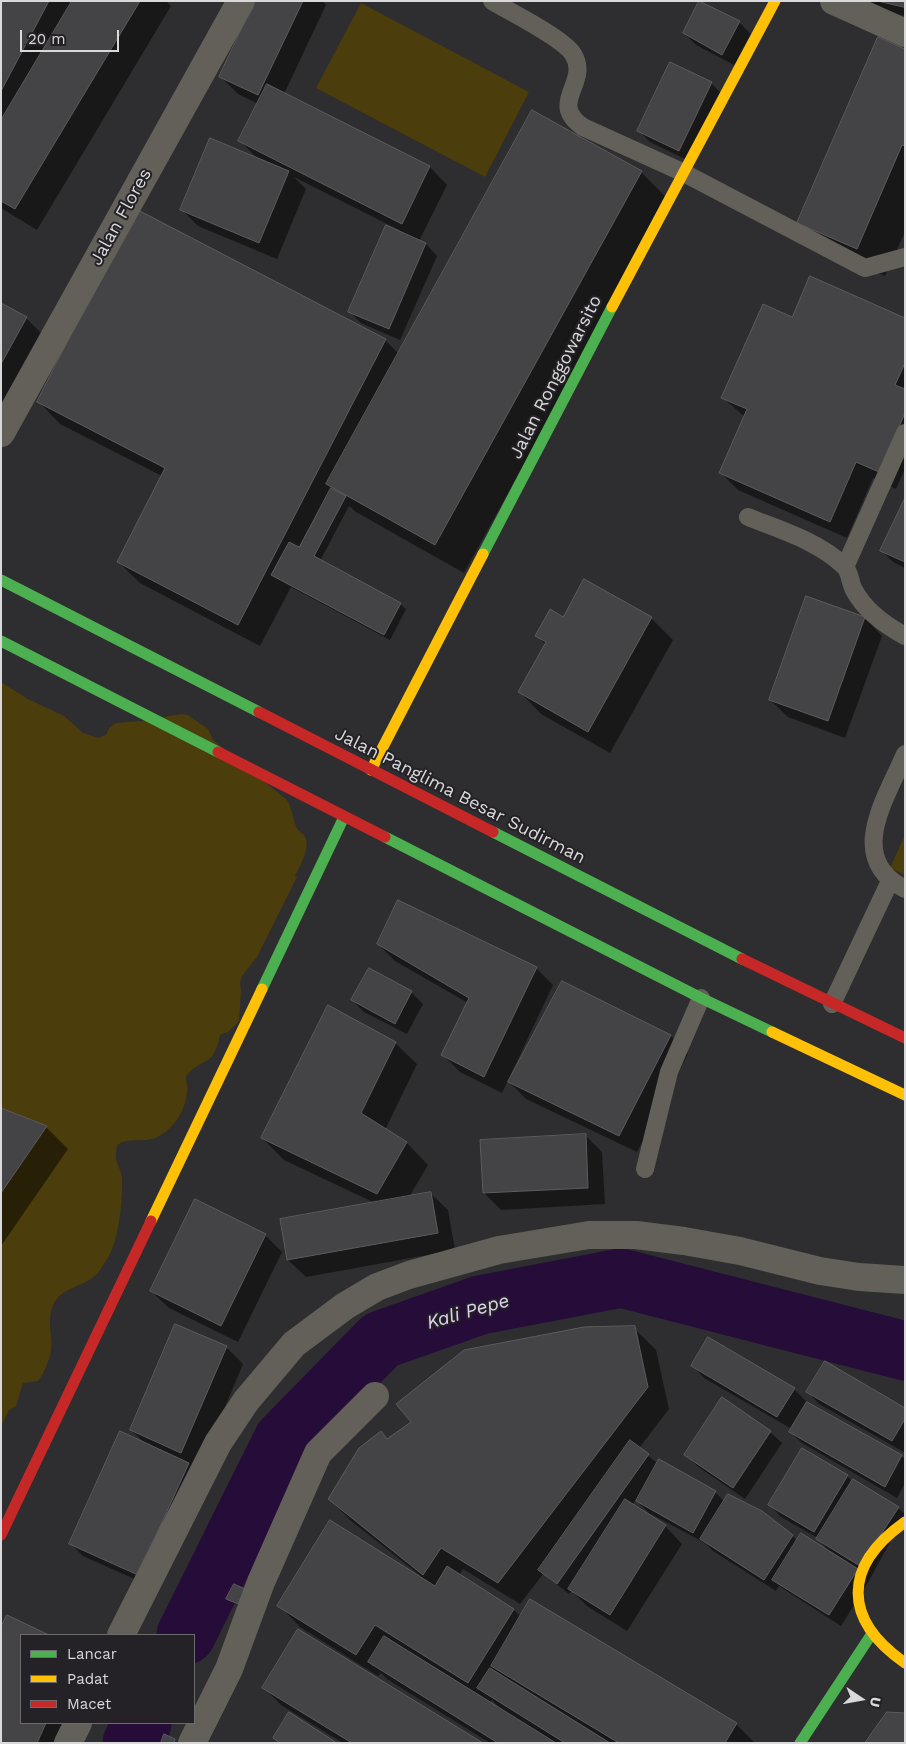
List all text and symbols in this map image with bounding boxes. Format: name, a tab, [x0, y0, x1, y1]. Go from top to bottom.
scale bar	[22, 20, 121, 52]
text: 20 m	[28, 30, 66, 48]
street label: Jalan Flores	[86, 165, 156, 269]
street label: Jalan Ronggowarsito	[505, 291, 607, 463]
street label: Jalan Panglima Besar Sudirman	[331, 723, 589, 869]
water label: Kali Pepe	[424, 1289, 512, 1335]
legend	[20, 1634, 195, 1724]
text: Lancar	[67, 1645, 117, 1663]
text: Padat	[67, 1670, 109, 1688]
north arrow	[836, 1674, 886, 1724]
text: Macet	[67, 1695, 111, 1713]
text: U	[867, 1696, 885, 1709]

